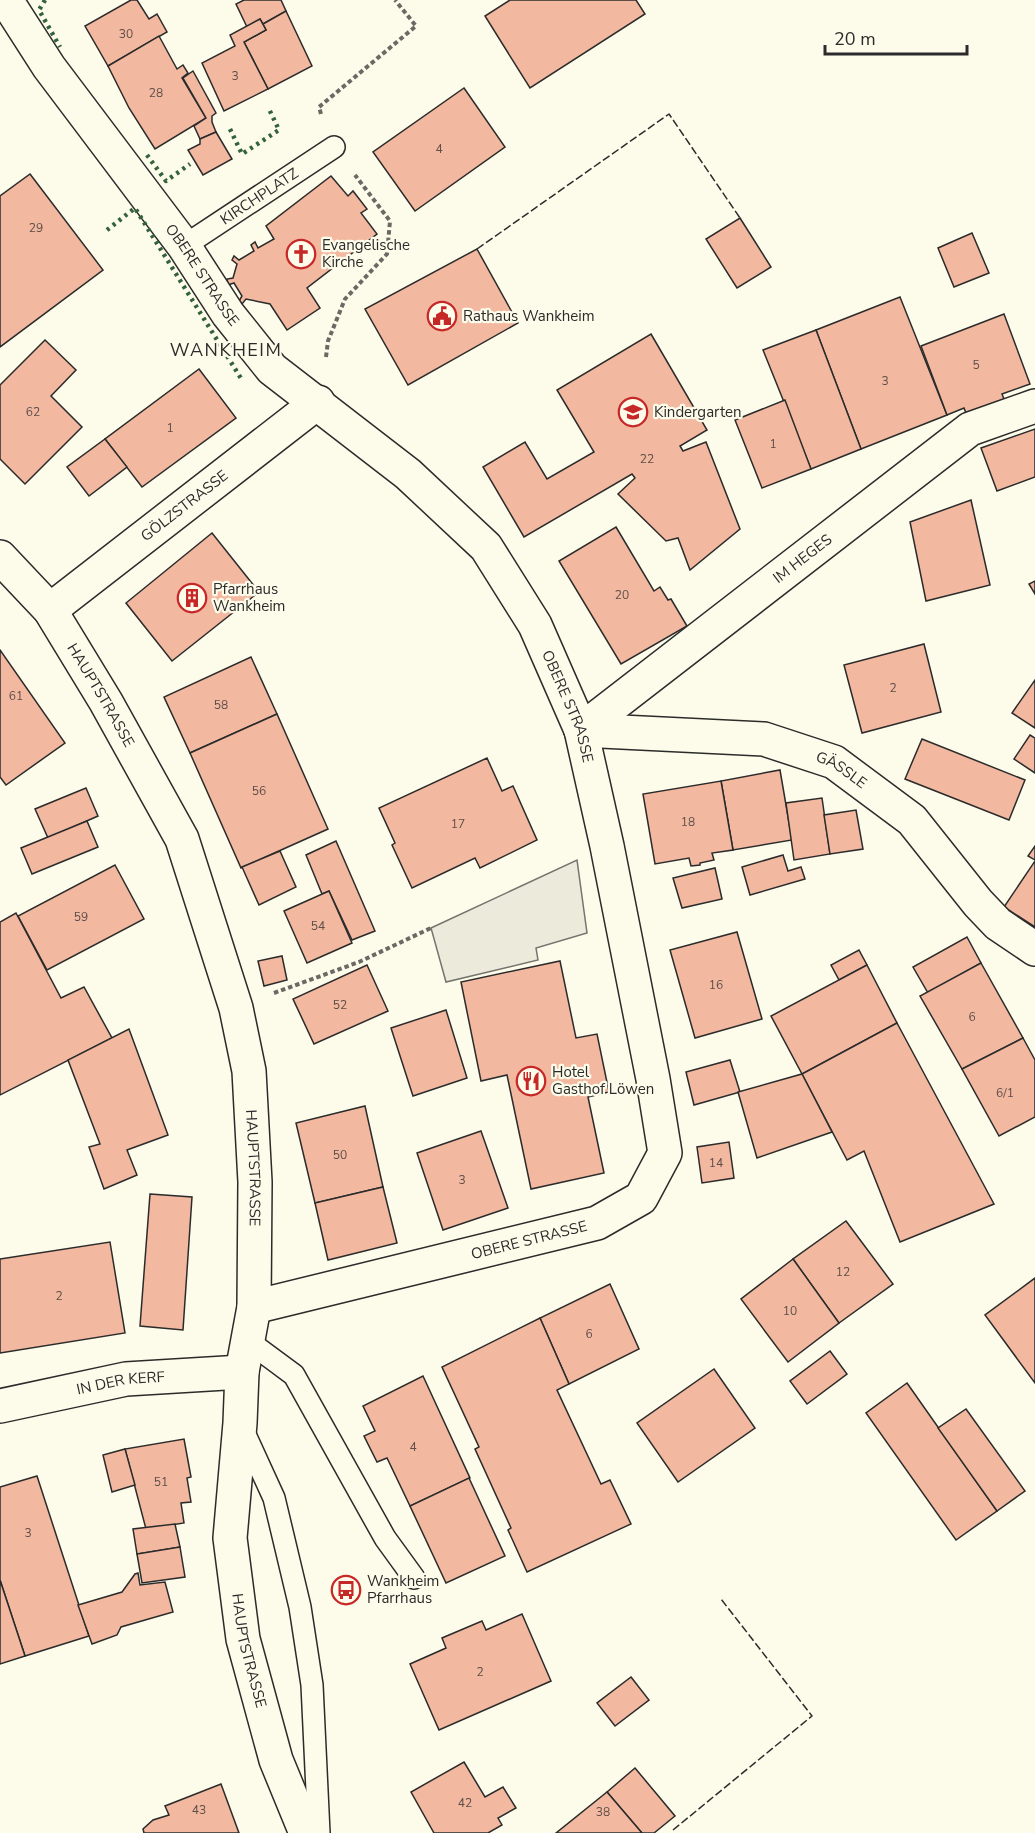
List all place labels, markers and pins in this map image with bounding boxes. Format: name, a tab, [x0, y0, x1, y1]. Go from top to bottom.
place label: Evangelische Kirche	[322, 235, 410, 272]
church icon: Evangelische Kirche	[285, 238, 317, 270]
public building icon: Rathaus Wankheim	[426, 300, 458, 332]
place label: Rathaus Wankheim	[463, 306, 595, 326]
school or university icon: Kindergarten	[617, 396, 649, 428]
place label: Kindergarten	[654, 402, 742, 422]
place label: Pfarrhaus Wankheim	[213, 579, 285, 616]
building icon: Pfarrhaus Wankheim	[176, 582, 208, 614]
place label: Hotel Gasthof Löwen	[552, 1062, 654, 1099]
restaurant icon: Hotel Gasthof Löwen	[515, 1065, 547, 1097]
place label: Wankheim Pfarrhaus	[367, 1571, 439, 1608]
bus stop icon: Wankheim Pfarrhaus	[330, 1574, 362, 1606]

